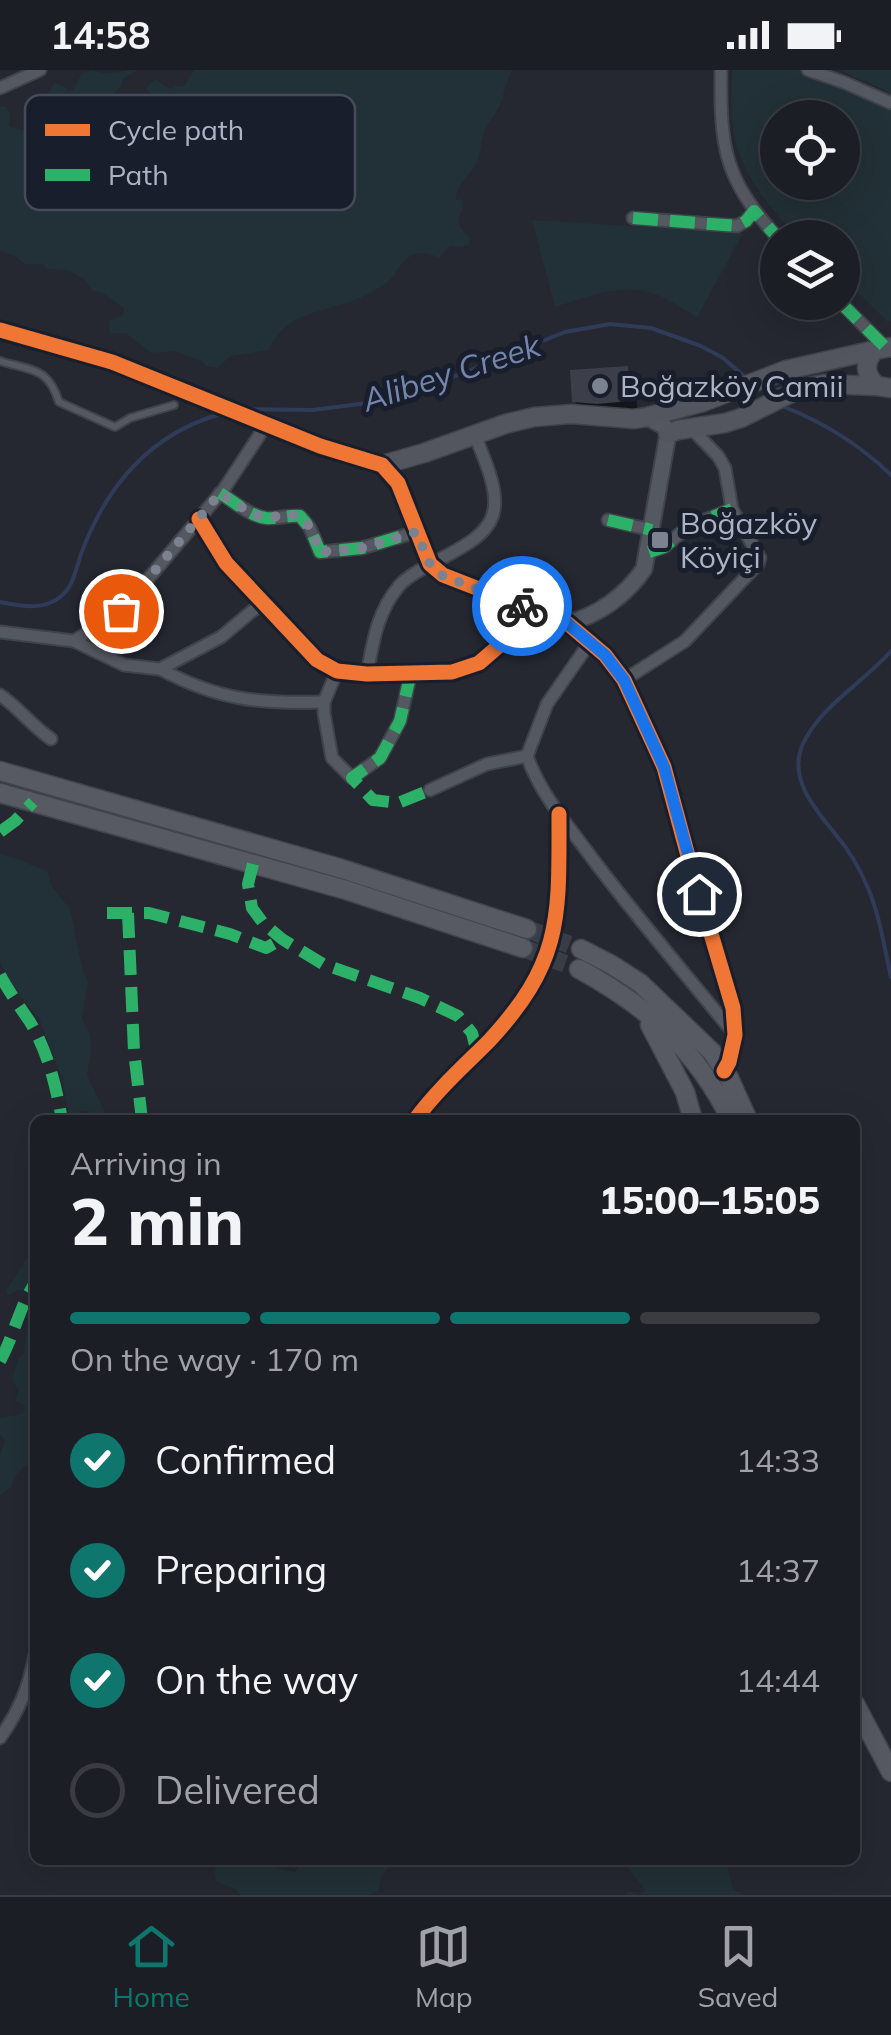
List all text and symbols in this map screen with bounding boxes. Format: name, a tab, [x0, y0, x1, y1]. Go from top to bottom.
text: 14:58	[50, 11, 151, 59]
legend	[25, 95, 355, 210]
map controls	[760, 100, 860, 320]
button: locate	[760, 100, 860, 200]
text: Cycle path	[108, 112, 244, 147]
text: Path	[108, 157, 169, 192]
button: layers	[760, 220, 860, 320]
water label: Alibey Creek	[356, 324, 547, 420]
place label: Boğazköy Camii	[620, 367, 844, 405]
marker: Boğazköy Camii	[589, 375, 611, 397]
place label: Boğazköy Köyiçi	[680, 504, 817, 576]
marker: Boğazköy Köyiçi	[649, 529, 671, 551]
courier	[472, 556, 572, 656]
pin	[79, 569, 164, 654]
icon: bike	[495, 579, 550, 634]
icon: bag	[94, 584, 149, 639]
pin	[657, 852, 742, 937]
icon: home	[672, 867, 727, 922]
text: Arriving in	[70, 1143, 222, 1183]
text: 15:00–15:05	[599, 1176, 820, 1224]
text: 2 min	[70, 1180, 244, 1261]
text: On the way · 170 m	[70, 1339, 359, 1379]
icon: check	[70, 1433, 125, 1488]
text: Confirmed	[155, 1436, 336, 1484]
text: 14:33	[736, 1440, 820, 1480]
icon: check	[70, 1543, 125, 1598]
text: Preparing	[155, 1546, 327, 1594]
text: 14:37	[736, 1550, 820, 1590]
icon: check	[70, 1653, 125, 1708]
text: On the way	[155, 1656, 358, 1704]
text: 14:44	[736, 1660, 820, 1700]
text: Delivered	[155, 1766, 320, 1814]
tab: Home	[113, 1919, 190, 2014]
tab: Map	[415, 1919, 473, 2014]
tab: Saved	[698, 1919, 778, 2014]

